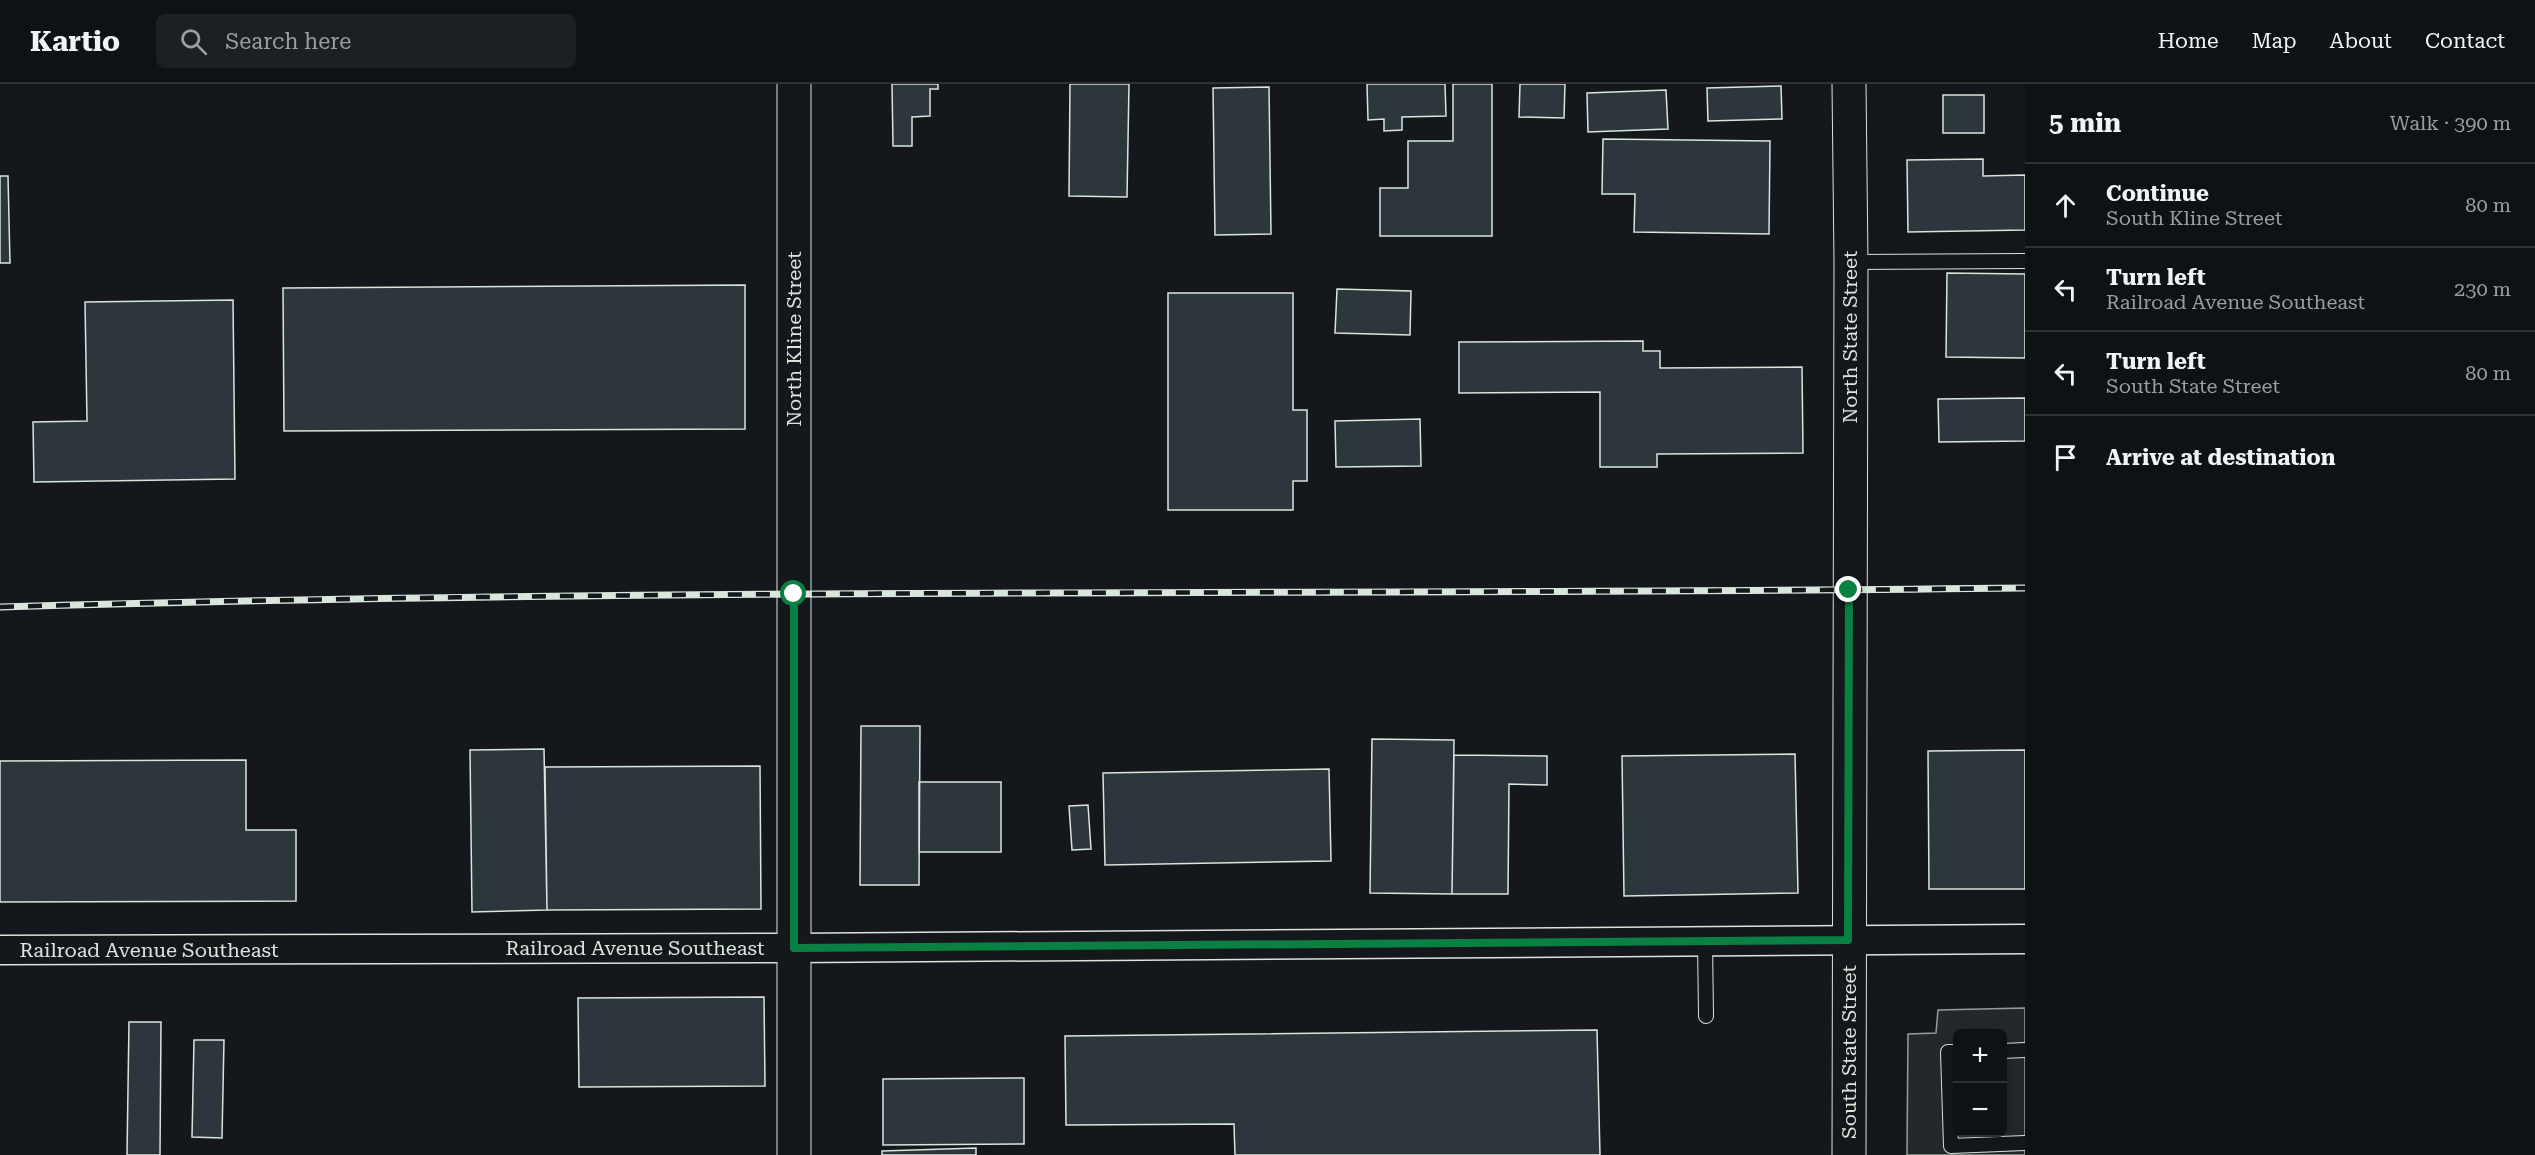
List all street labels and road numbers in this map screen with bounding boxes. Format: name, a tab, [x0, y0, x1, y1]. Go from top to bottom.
street label: North State Street	[1838, 250, 1862, 424]
street label: North Kline Street	[782, 251, 806, 427]
street label: Railroad Avenue Southeast	[505, 936, 765, 960]
street label: Railroad Avenue Southeast	[19, 938, 279, 962]
street label: South State Street	[1837, 964, 1861, 1139]

